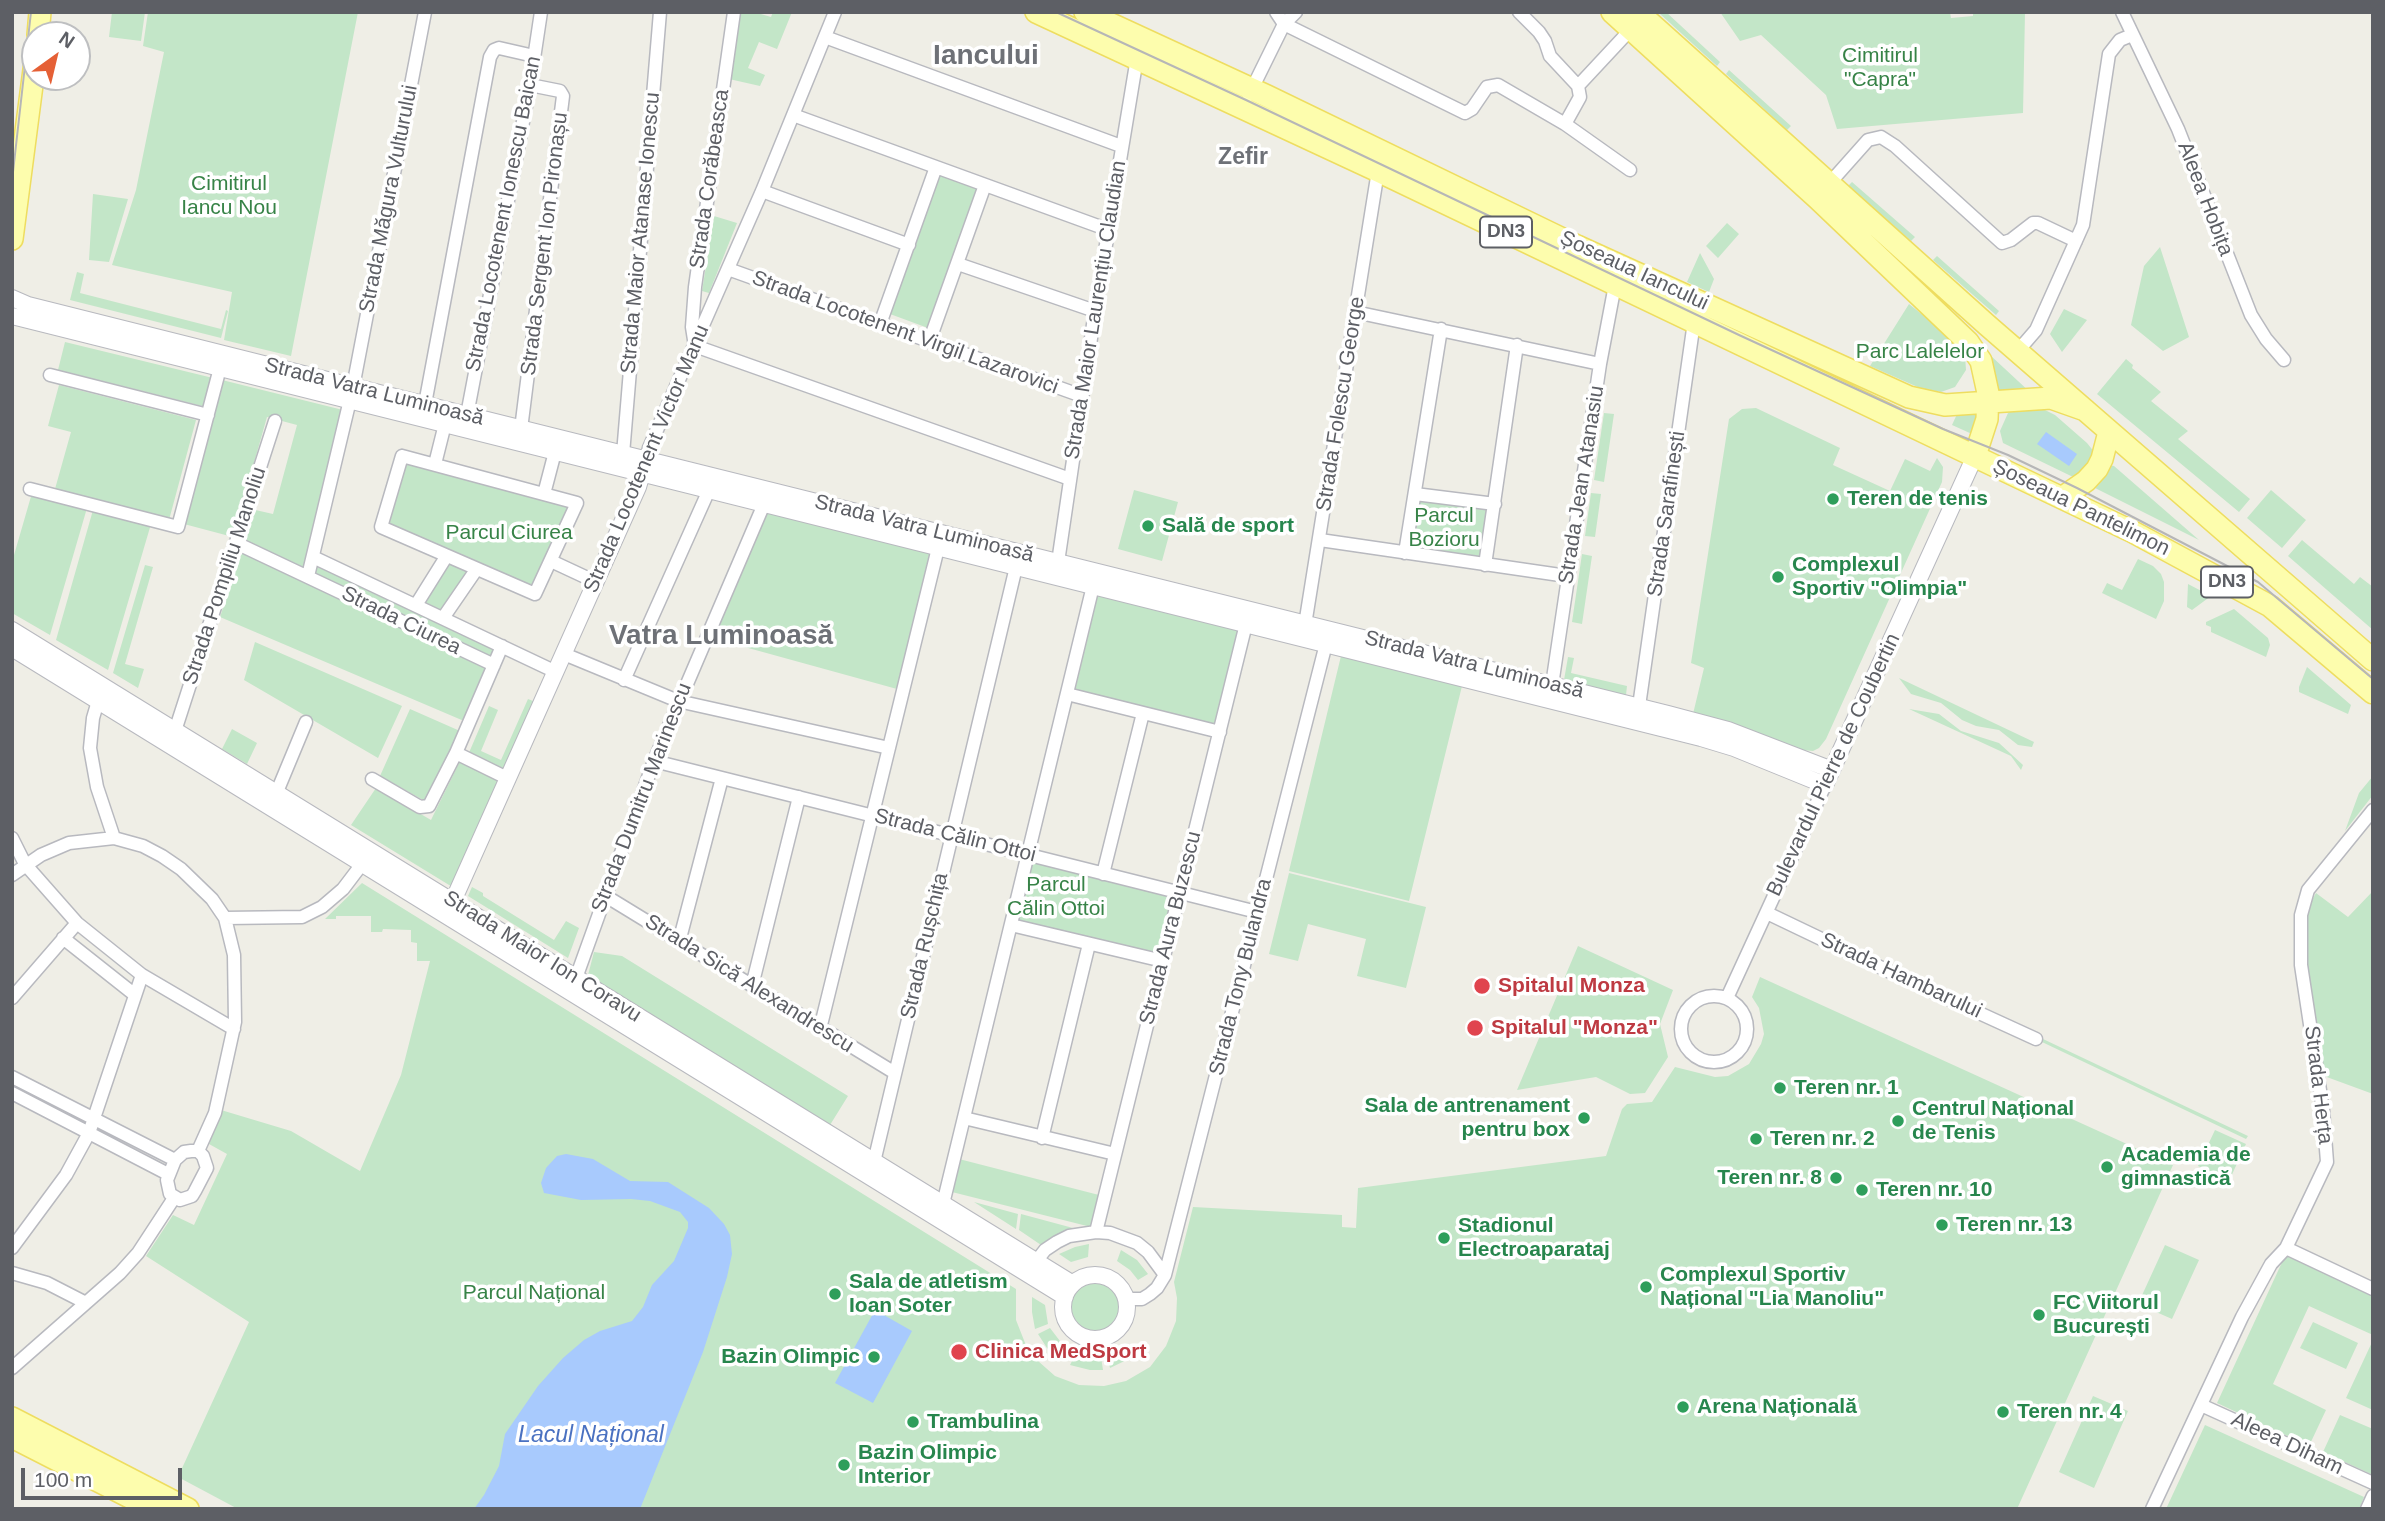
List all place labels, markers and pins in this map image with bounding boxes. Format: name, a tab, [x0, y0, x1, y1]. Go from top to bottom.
place label: Teren de tenis	[1847, 486, 1988, 512]
marker: Teren de tenis	[1825, 491, 1841, 507]
place label: Sală de sport	[1162, 513, 1294, 539]
marker: Sală de sport	[1140, 518, 1156, 534]
place label: Complexul Sportiv "Olimpia"	[1792, 552, 1967, 602]
marker: Complexul Sportiv "Olimpia"	[1770, 569, 1786, 585]
place label: Spitalul Monza	[1498, 973, 1645, 999]
marker: Spitalul Monza	[1472, 976, 1492, 996]
place label: Spitalul "Monza"	[1491, 1015, 1658, 1041]
marker: Spitalul "Monza"	[1465, 1018, 1485, 1038]
place label: Teren nr. 1	[1794, 1075, 1899, 1101]
marker: Teren nr. 1	[1772, 1080, 1788, 1096]
place label: Sala de antrenament pentru box	[1365, 1093, 1570, 1143]
place label: Centrul Național de Tenis	[1912, 1096, 2074, 1146]
marker: Sala de antrenament pentru box	[1576, 1110, 1592, 1126]
marker: Centrul Național de Tenis	[1890, 1113, 1906, 1129]
place label: Teren nr. 2	[1770, 1126, 1875, 1152]
marker: Teren nr. 2	[1748, 1131, 1764, 1147]
place label: Academia de gimnastică	[2121, 1142, 2251, 1192]
marker: Academia de gimnastică	[2099, 1159, 2115, 1175]
place label: Teren nr. 8	[1717, 1165, 1822, 1191]
marker: Teren nr. 8	[1828, 1170, 1844, 1186]
place label: Teren nr. 10	[1876, 1177, 1992, 1203]
marker: Teren nr. 10	[1854, 1182, 1870, 1198]
place label: Teren nr. 13	[1956, 1212, 2072, 1238]
place label: Stadionul Electroaparataj	[1458, 1213, 1610, 1263]
marker: Teren nr. 13	[1934, 1217, 1950, 1233]
marker: Stadionul Electroaparataj	[1436, 1230, 1452, 1246]
place label: Complexul Sportiv Național "Lia Manoliu"	[1660, 1262, 1884, 1312]
place label: Sala de atletism Ioan Soter	[849, 1269, 1008, 1319]
marker: Complexul Sportiv Național "Lia Manoliu"	[1638, 1279, 1654, 1295]
marker: Sala de atletism Ioan Soter	[827, 1286, 843, 1302]
place label: FC Viitorul București	[2053, 1290, 2159, 1340]
marker: FC Viitorul București	[2031, 1307, 2047, 1323]
place label: Clinica MedSport	[975, 1339, 1147, 1365]
marker: Clinica MedSport	[949, 1342, 969, 1362]
place label: Bazin Olimpic	[721, 1344, 860, 1370]
marker: Bazin Olimpic	[866, 1349, 882, 1365]
place label: Arena Națională	[1697, 1394, 1857, 1420]
marker: Arena Națională	[1675, 1399, 1691, 1415]
place label: Teren nr. 4	[2017, 1399, 2122, 1425]
marker: Teren nr. 4	[1995, 1404, 2011, 1420]
place label: Trambulina	[927, 1409, 1039, 1435]
marker: Trambulina	[905, 1414, 921, 1430]
place label: Bazin Olimpic Interior	[858, 1440, 997, 1490]
marker: Bazin Olimpic Interior	[836, 1457, 852, 1473]

